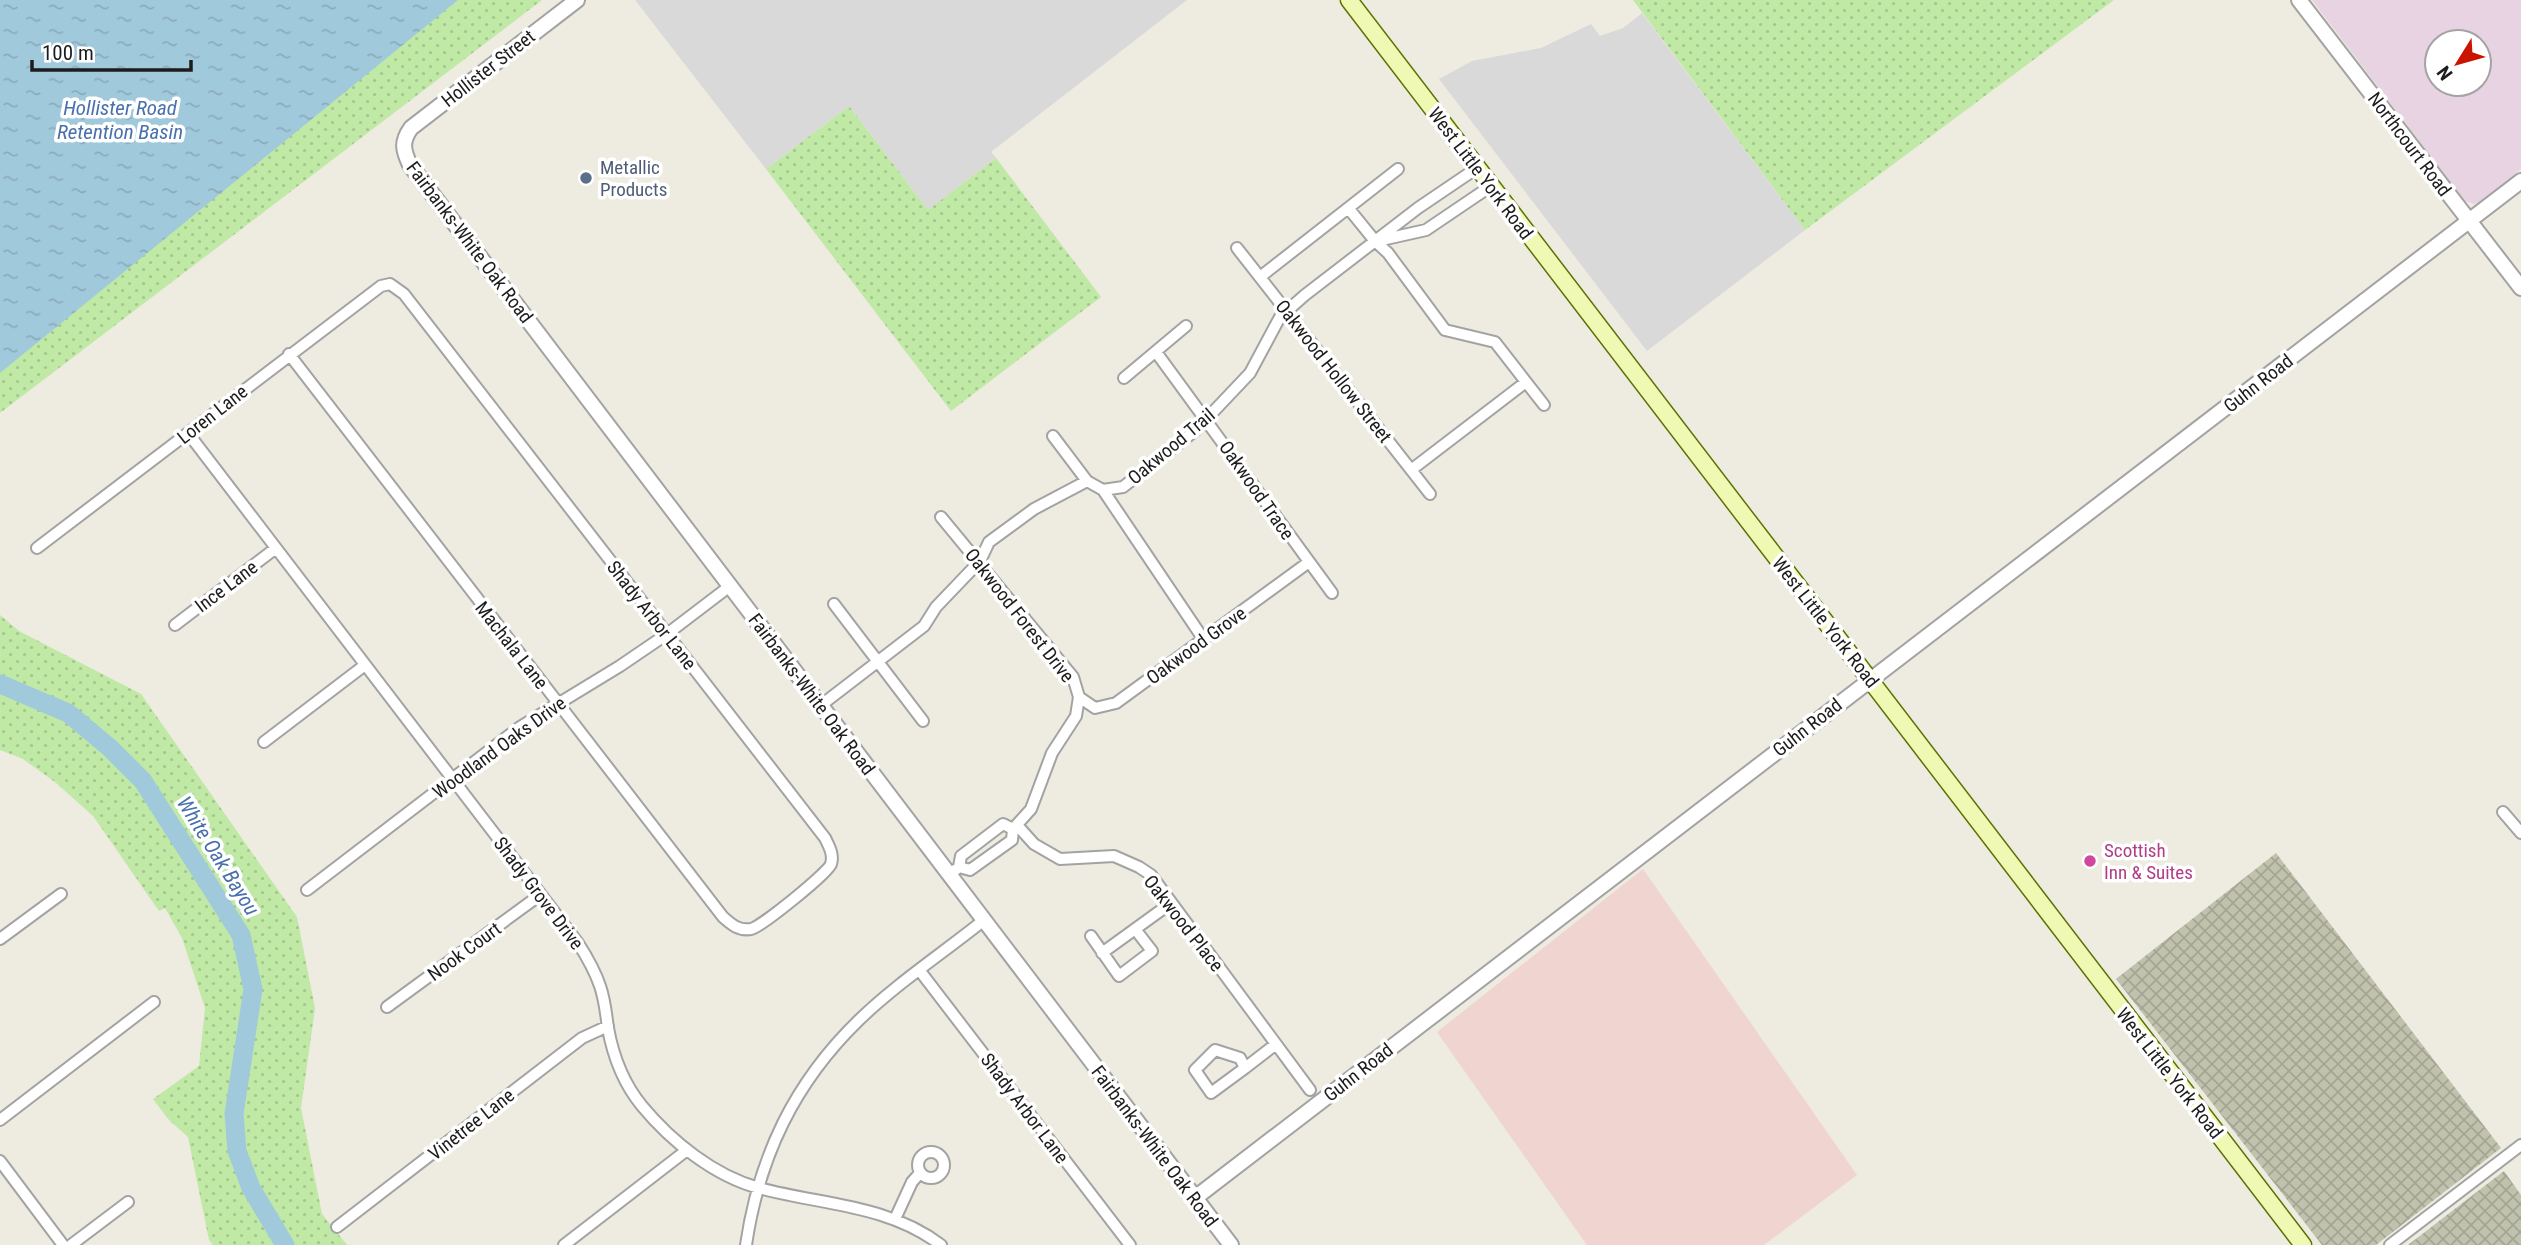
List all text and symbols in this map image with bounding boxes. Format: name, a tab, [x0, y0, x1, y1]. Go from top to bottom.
street label: Hollister Street	[437, 25, 540, 112]
scale bar	[32, 28, 191, 72]
north arrow	[2423, 28, 2493, 98]
text: 100 m	[42, 41, 94, 65]
text: N	[2432, 61, 2458, 84]
street label: Northcourt Road	[2363, 88, 2456, 201]
water label: Hollister Road Retention Basin	[57, 96, 183, 144]
street label: West Little York Road	[1423, 103, 1538, 244]
place label: Metallic Products	[600, 156, 667, 201]
street label: Fairbanks-White Oak Road	[401, 157, 538, 328]
marker: Metallic Products	[578, 170, 594, 186]
street label: Oakwood Hollow Street	[1271, 295, 1397, 447]
street label: Guhn Road	[2219, 349, 2297, 417]
street label: Loren Lane	[173, 380, 252, 449]
street label: Oakwood Trail	[1123, 403, 1219, 489]
street label: Oakwood Trace	[1214, 436, 1299, 544]
street label: Oakwood Forest Drive	[960, 544, 1079, 687]
street label: West Little York Road	[1767, 552, 1884, 692]
street label: Ince Lane	[191, 555, 262, 617]
street label: Shady Arbor Lane	[602, 556, 701, 674]
street label: Machala Lane	[470, 597, 553, 694]
street label: Oakwood Grove	[1142, 602, 1251, 689]
street label: Fairbanks-White Oak Road	[743, 609, 880, 780]
street label: Woodland Oaks Drive	[428, 691, 571, 803]
street label: Guhn Road	[1768, 693, 1846, 761]
water label: White Oak Bayou	[172, 792, 264, 920]
street label: Shady Grove Drive	[489, 832, 589, 954]
place label: Scottish Inn & Suites	[2104, 839, 2193, 884]
marker: Scottish Inn & Suites	[2082, 853, 2098, 869]
street label: Oakwood Place	[1139, 871, 1228, 976]
street label: Nook Court	[423, 917, 505, 986]
street label: West Little York Road	[2111, 1003, 2228, 1143]
street label: Guhn Road	[1319, 1038, 1397, 1106]
street label: Shady Arbor Lane	[976, 1049, 1074, 1168]
street label: Fairbanks-White Oak Road	[1086, 1061, 1223, 1232]
street label: Vinetree Lane	[424, 1084, 519, 1165]

